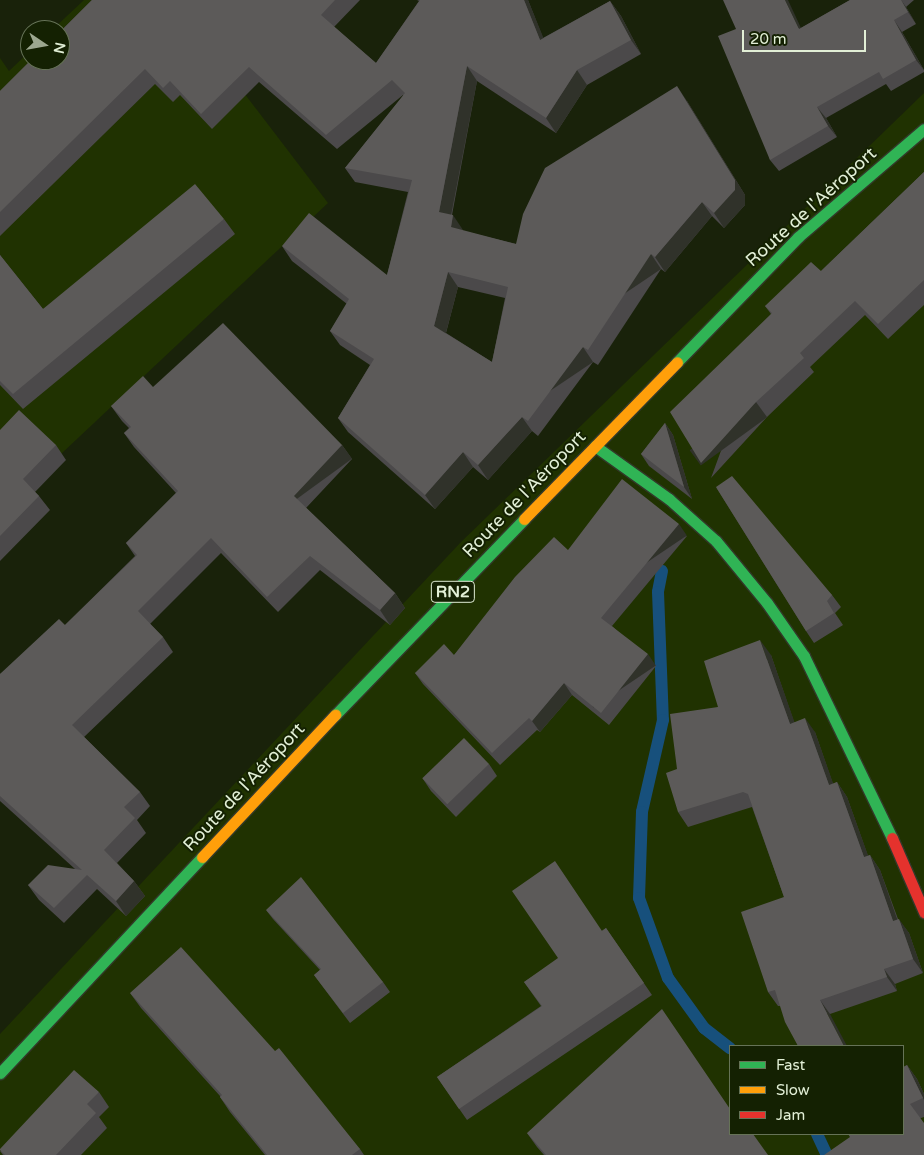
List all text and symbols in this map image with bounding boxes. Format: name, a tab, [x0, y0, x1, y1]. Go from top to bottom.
north arrow	[20, 20, 70, 70]
scale bar	[744, 20, 868, 52]
text: 20 m	[750, 30, 787, 48]
text: N	[50, 41, 69, 55]
street label: Route de l'Aéroport	[741, 143, 881, 271]
street label: Route de l'Aéroport	[458, 426, 590, 562]
road number: RN2	[430, 578, 476, 606]
street label: Route de l'Aéroport	[179, 718, 309, 856]
legend	[729, 1045, 904, 1135]
text: Fast	[776, 1056, 805, 1074]
text: Slow	[776, 1081, 810, 1099]
text: Jam	[776, 1106, 805, 1124]

